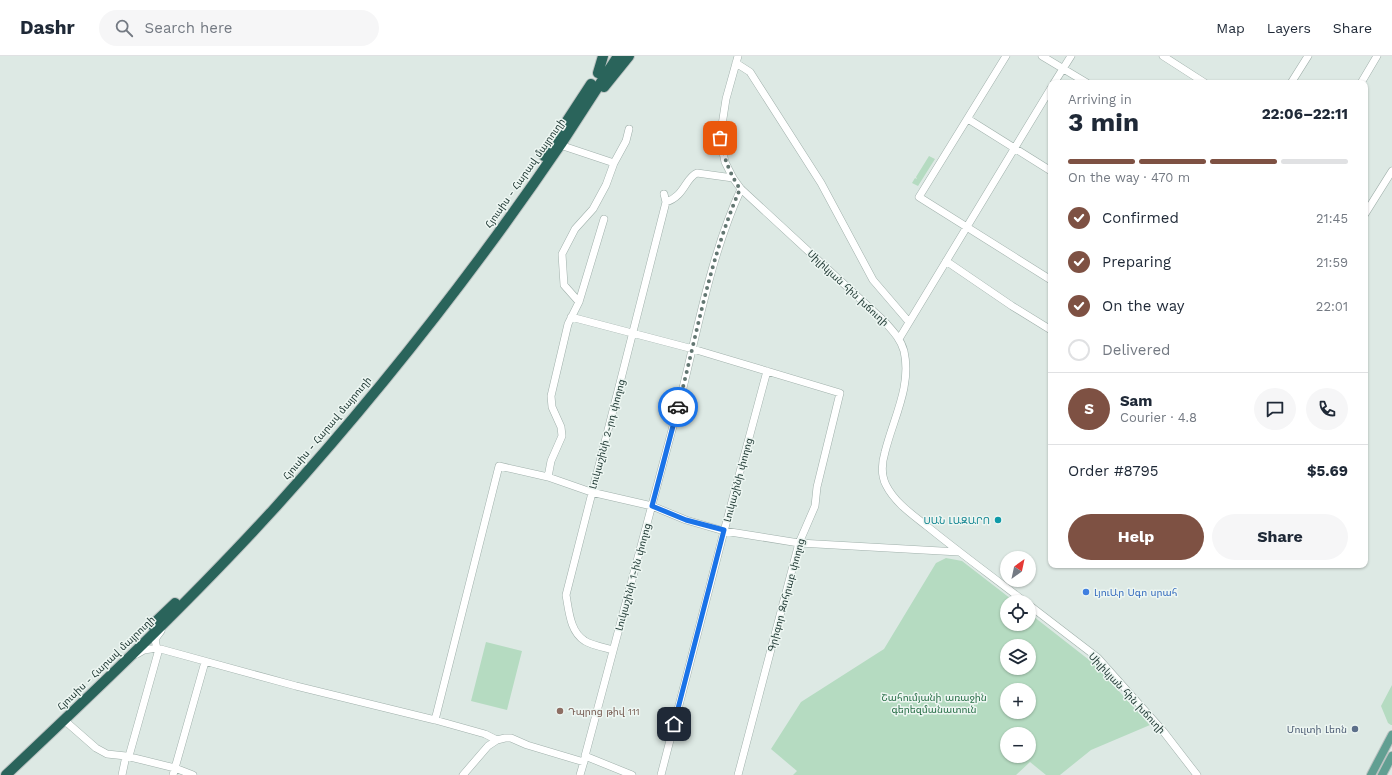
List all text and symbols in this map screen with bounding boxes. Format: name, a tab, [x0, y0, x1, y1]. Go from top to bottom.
search box	[99, 10, 379, 46]
text: Dashr	[20, 16, 75, 39]
icon: search	[113, 17, 135, 39]
text: Search here	[145, 19, 233, 37]
text: Map	[1216, 20, 1245, 36]
text: Layers	[1267, 20, 1311, 36]
text: Share	[1333, 20, 1372, 36]
text: Arriving in	[1068, 92, 1132, 107]
text: 22:06–22:11	[1262, 105, 1348, 123]
text: 3 min	[1068, 107, 1139, 137]
street label: Հյուսիս - Հարավ մայրուղի	[483, 116, 567, 230]
pin	[703, 121, 737, 155]
icon: bag	[709, 127, 731, 149]
text: On the way · 470 m	[1068, 170, 1190, 185]
icon: check	[1068, 207, 1090, 229]
text: Confirmed	[1102, 209, 1179, 227]
text: 21:45	[1316, 211, 1348, 226]
street label: Սիլիկյան հին խճուղի	[805, 248, 891, 328]
icon: check	[1068, 251, 1090, 273]
text: Preparing	[1102, 253, 1171, 271]
text: 21:59	[1316, 255, 1348, 270]
icon: check	[1068, 295, 1090, 317]
text: On the way	[1102, 297, 1184, 315]
text: 22:01	[1316, 299, 1348, 314]
text: Delivered	[1102, 341, 1170, 359]
street label: Հյուսիս - Հարավ մայրուղի	[281, 374, 373, 482]
street label: Լուկաշինի 2-րդ փողոց	[587, 378, 627, 490]
courier	[658, 387, 698, 427]
button: chat	[1254, 388, 1296, 430]
button: phone	[1306, 388, 1348, 430]
text: Sam	[1120, 392, 1152, 410]
icon: car	[667, 396, 689, 418]
text: S	[1084, 400, 1094, 418]
text: Courier · 4.8	[1120, 410, 1197, 425]
street label: Լուկաշինի փողոց	[721, 437, 755, 523]
text: Order #8795	[1068, 462, 1159, 480]
text: $5.69	[1307, 462, 1348, 480]
button: Help	[1068, 514, 1204, 560]
button: Share	[1212, 514, 1348, 560]
place label: ՍԱՆ ԼԱԶԱՐՈ	[924, 515, 990, 526]
marker: ՍԱՆ ԼԱԶԱՐՈ	[993, 515, 1003, 525]
street label: Լուկաշինի 1-ին փողոց	[613, 522, 653, 632]
street label: Գրիգոր Զոհրաբ փողոց	[766, 537, 806, 653]
north arrow	[1000, 551, 1036, 587]
map controls	[1000, 551, 1036, 763]
marker: ԼյուԱր Սգո սրահ	[1081, 587, 1091, 597]
place label: ԼյուԱր Սգո սրահ	[1094, 587, 1178, 598]
button: locate	[1000, 595, 1036, 631]
street label: Հյուսիս - Հարավ մայրուղի	[55, 614, 157, 712]
button: layers	[1000, 639, 1036, 675]
street label: Սիլիկյան հին խճուղի	[1087, 650, 1167, 736]
button: +	[1000, 683, 1036, 719]
park label: Շահումյանի առաջին գերեզմանատուն	[881, 692, 987, 715]
marker: Դպրոց թիվ 111	[555, 706, 565, 716]
place label: Դպրոց թիվ 111	[568, 706, 640, 717]
pin	[657, 707, 691, 741]
icon: home	[663, 713, 685, 735]
place label: Մուլտի Լեոն	[1287, 724, 1347, 735]
marker: Մուլտի Լեոն	[1350, 724, 1360, 734]
button: −	[1000, 727, 1036, 763]

